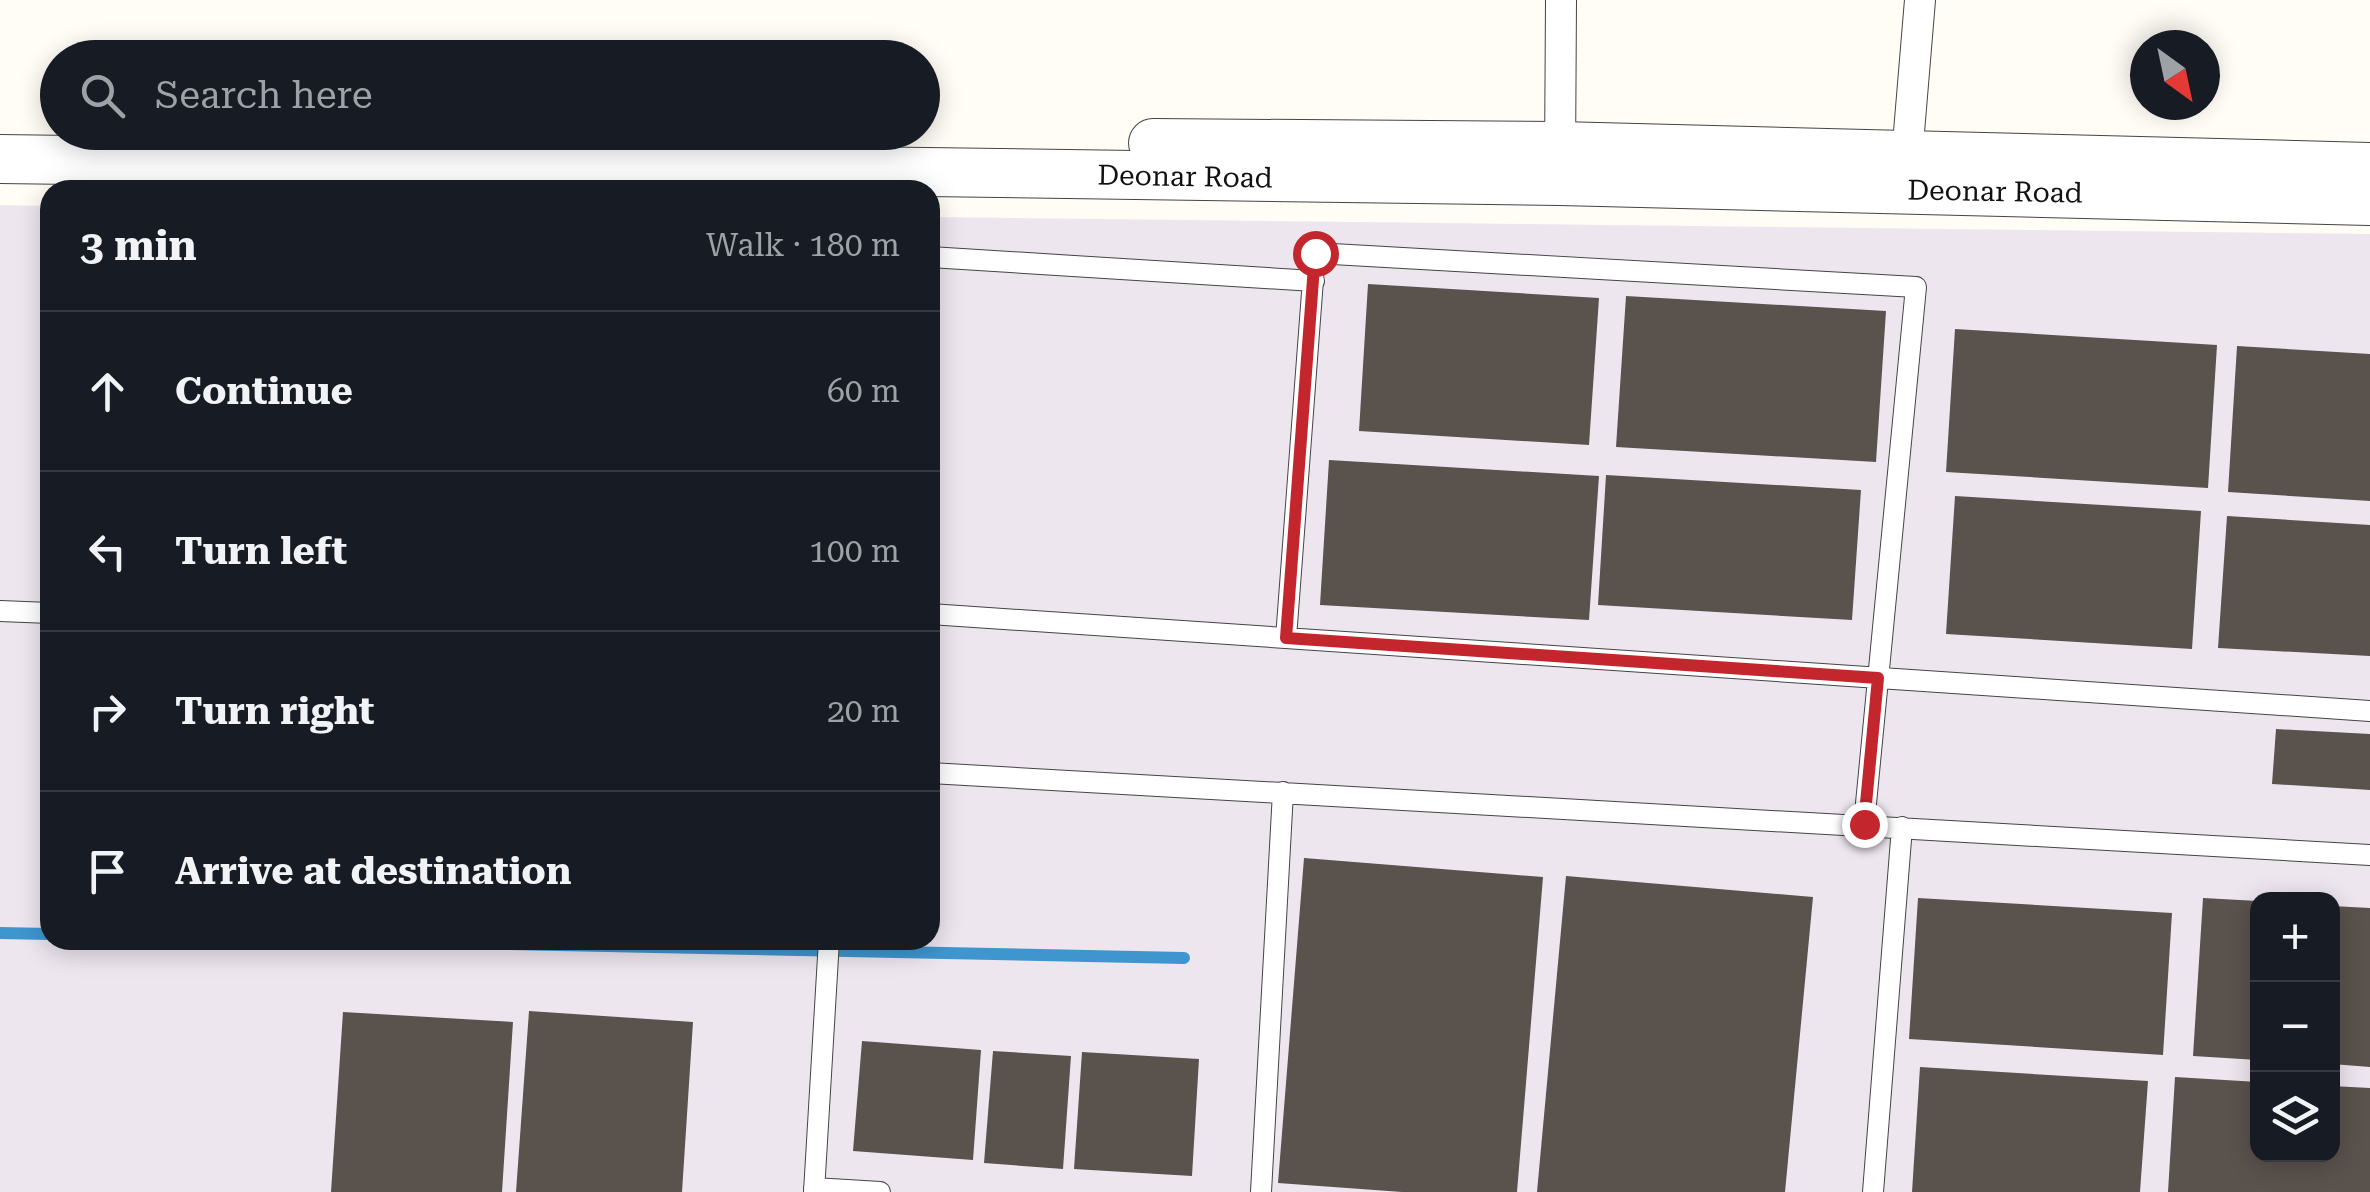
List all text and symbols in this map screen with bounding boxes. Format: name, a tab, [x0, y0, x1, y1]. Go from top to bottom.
north arrow	[2130, 30, 2220, 120]
search box	[40, 40, 940, 150]
icon: search	[75, 68, 130, 123]
text: Search here	[155, 73, 373, 117]
street label: Deonar Road	[1097, 158, 1273, 195]
street label: Deonar Road	[1907, 173, 2083, 210]
text: 3 min	[80, 221, 197, 270]
text: Walk · 180 m	[706, 226, 900, 264]
route start	[1293, 231, 1339, 277]
icon: ahead	[80, 364, 135, 419]
text: Continue	[175, 369, 353, 413]
text: 60 m	[827, 372, 900, 410]
icon: left	[80, 524, 135, 579]
text: Turn left	[175, 529, 347, 573]
text: 100 m	[809, 532, 900, 570]
icon: right	[80, 684, 135, 739]
text: Turn right	[175, 689, 374, 733]
text: 20 m	[827, 692, 900, 730]
route end	[1842, 802, 1888, 848]
icon: arrive	[80, 844, 135, 899]
text: Arrive at destination	[175, 849, 571, 893]
map controls	[2250, 892, 2340, 1162]
button: +	[2250, 892, 2340, 982]
button: −	[2250, 982, 2340, 1072]
button: layers	[2250, 1072, 2340, 1162]

